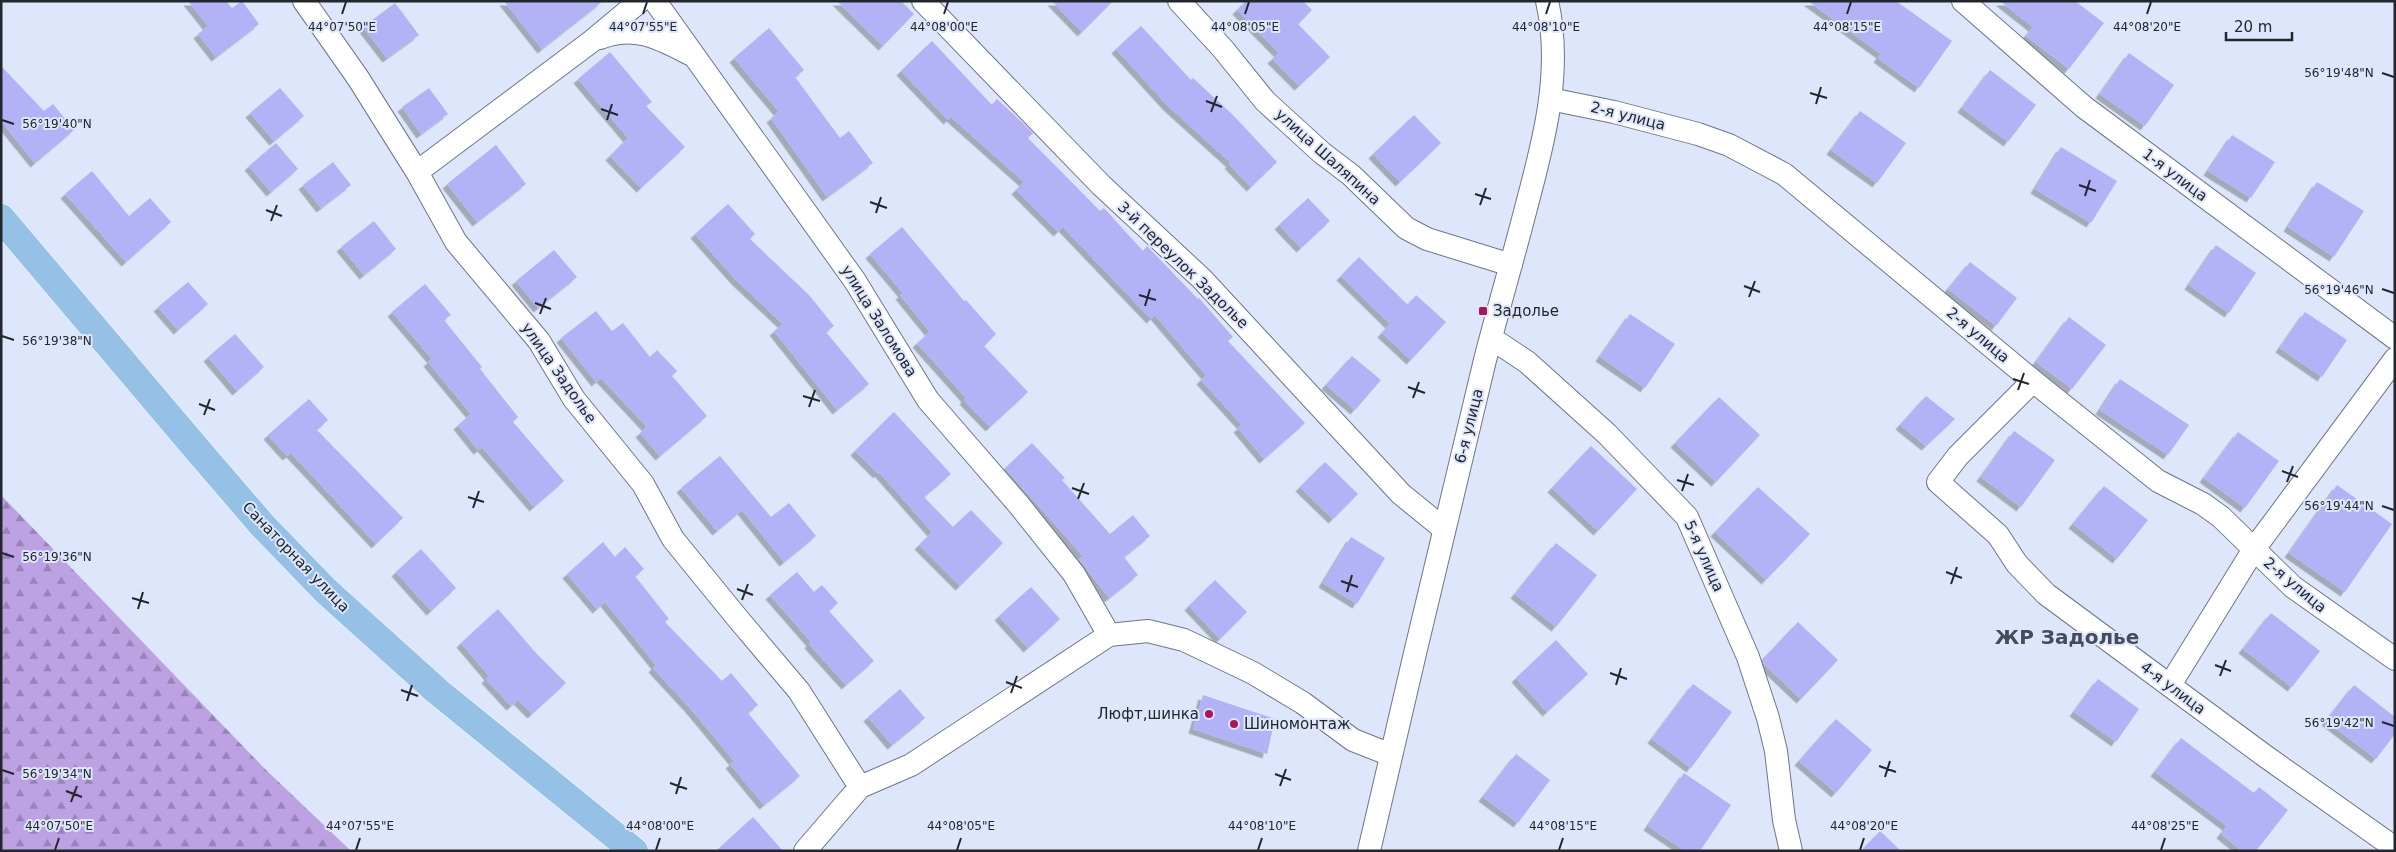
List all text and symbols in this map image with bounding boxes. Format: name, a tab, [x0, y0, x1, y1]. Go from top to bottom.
scale bar	[2226, 10, 2292, 42]
text: 20 m	[2234, 18, 2272, 36]
text: 44°07'50"E	[308, 20, 376, 34]
text: 44°07'55"E	[609, 20, 677, 34]
text: 44°08'00"E	[910, 20, 978, 34]
text: 44°08'05"E	[1211, 20, 1279, 34]
text: 44°08'10"E	[1512, 20, 1580, 34]
text: 44°08'15"E	[1813, 20, 1881, 34]
text: 44°08'20"E	[2113, 20, 2181, 34]
text: 56°19'48"N	[2304, 66, 2374, 80]
street label: 2-я улица	[1589, 98, 1667, 134]
street label: улица Шаляпина	[1272, 105, 1384, 209]
text: 56°19'40"N	[22, 117, 92, 131]
street label: 1-я улица	[2139, 145, 2211, 205]
street label: 3-й переулок Задолье	[1114, 198, 1252, 332]
street label: улица Заломова	[837, 262, 921, 380]
text: 56°19'46"N	[2304, 283, 2374, 297]
place label: Задолье	[1493, 302, 1559, 320]
street label: 2-я улица	[1943, 304, 2013, 366]
marker: Задолье	[1477, 305, 1489, 317]
street label: улица Задолье	[518, 319, 600, 427]
text: 56°19'38"N	[22, 334, 92, 348]
street label: 6-я улица	[1451, 387, 1487, 465]
street label: Санаторная улица	[239, 498, 353, 616]
text: 56°19'44"N	[2304, 499, 2374, 513]
street label: 5-я улица	[1680, 517, 1728, 595]
text: 56°19'36"N	[22, 550, 92, 564]
street label: 2-я улица	[2260, 554, 2330, 616]
district label: ЖР Задолье	[1995, 625, 2139, 649]
street label: 4-я улица	[2137, 658, 2209, 718]
place label: Люфт,шинка	[1097, 705, 1199, 723]
marker: Люфт,шинка	[1203, 708, 1215, 720]
place label: Шиномонтаж	[1244, 715, 1351, 733]
text: 56°19'42"N	[2304, 716, 2374, 730]
marker: Шиномонтаж	[1228, 718, 1240, 730]
text: 56°19'34"N	[22, 767, 92, 781]
text: 44°07'50"E	[25, 819, 93, 833]
text: 44°07'55"E	[326, 819, 394, 833]
text: 44°08'00"E	[626, 819, 694, 833]
text: 44°08'05"E	[927, 819, 995, 833]
text: 44°08'10"E	[1228, 819, 1296, 833]
text: 44°08'15"E	[1529, 819, 1597, 833]
text: 44°08'20"E	[1830, 819, 1898, 833]
text: 44°08'25"E	[2131, 819, 2199, 833]

